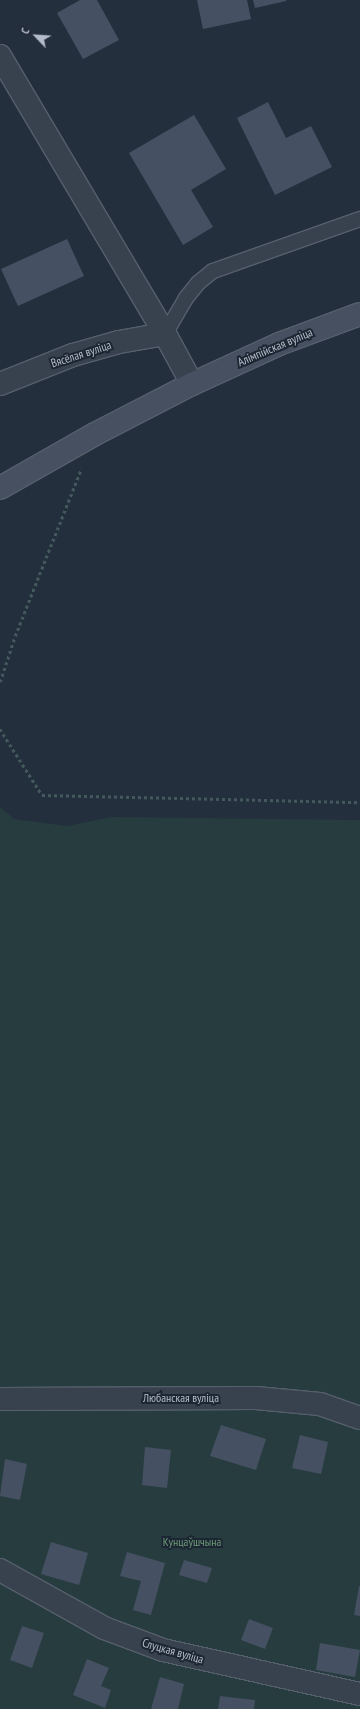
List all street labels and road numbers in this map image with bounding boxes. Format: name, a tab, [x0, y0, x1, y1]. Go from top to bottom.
street label: Алімпійская вуліца	[235, 325, 315, 369]
street label: Вясёлая вуліца	[49, 337, 113, 371]
street label: Любанская вуліца	[143, 1391, 219, 1405]
street label: Слуцкая вуліца	[141, 1635, 205, 1667]

